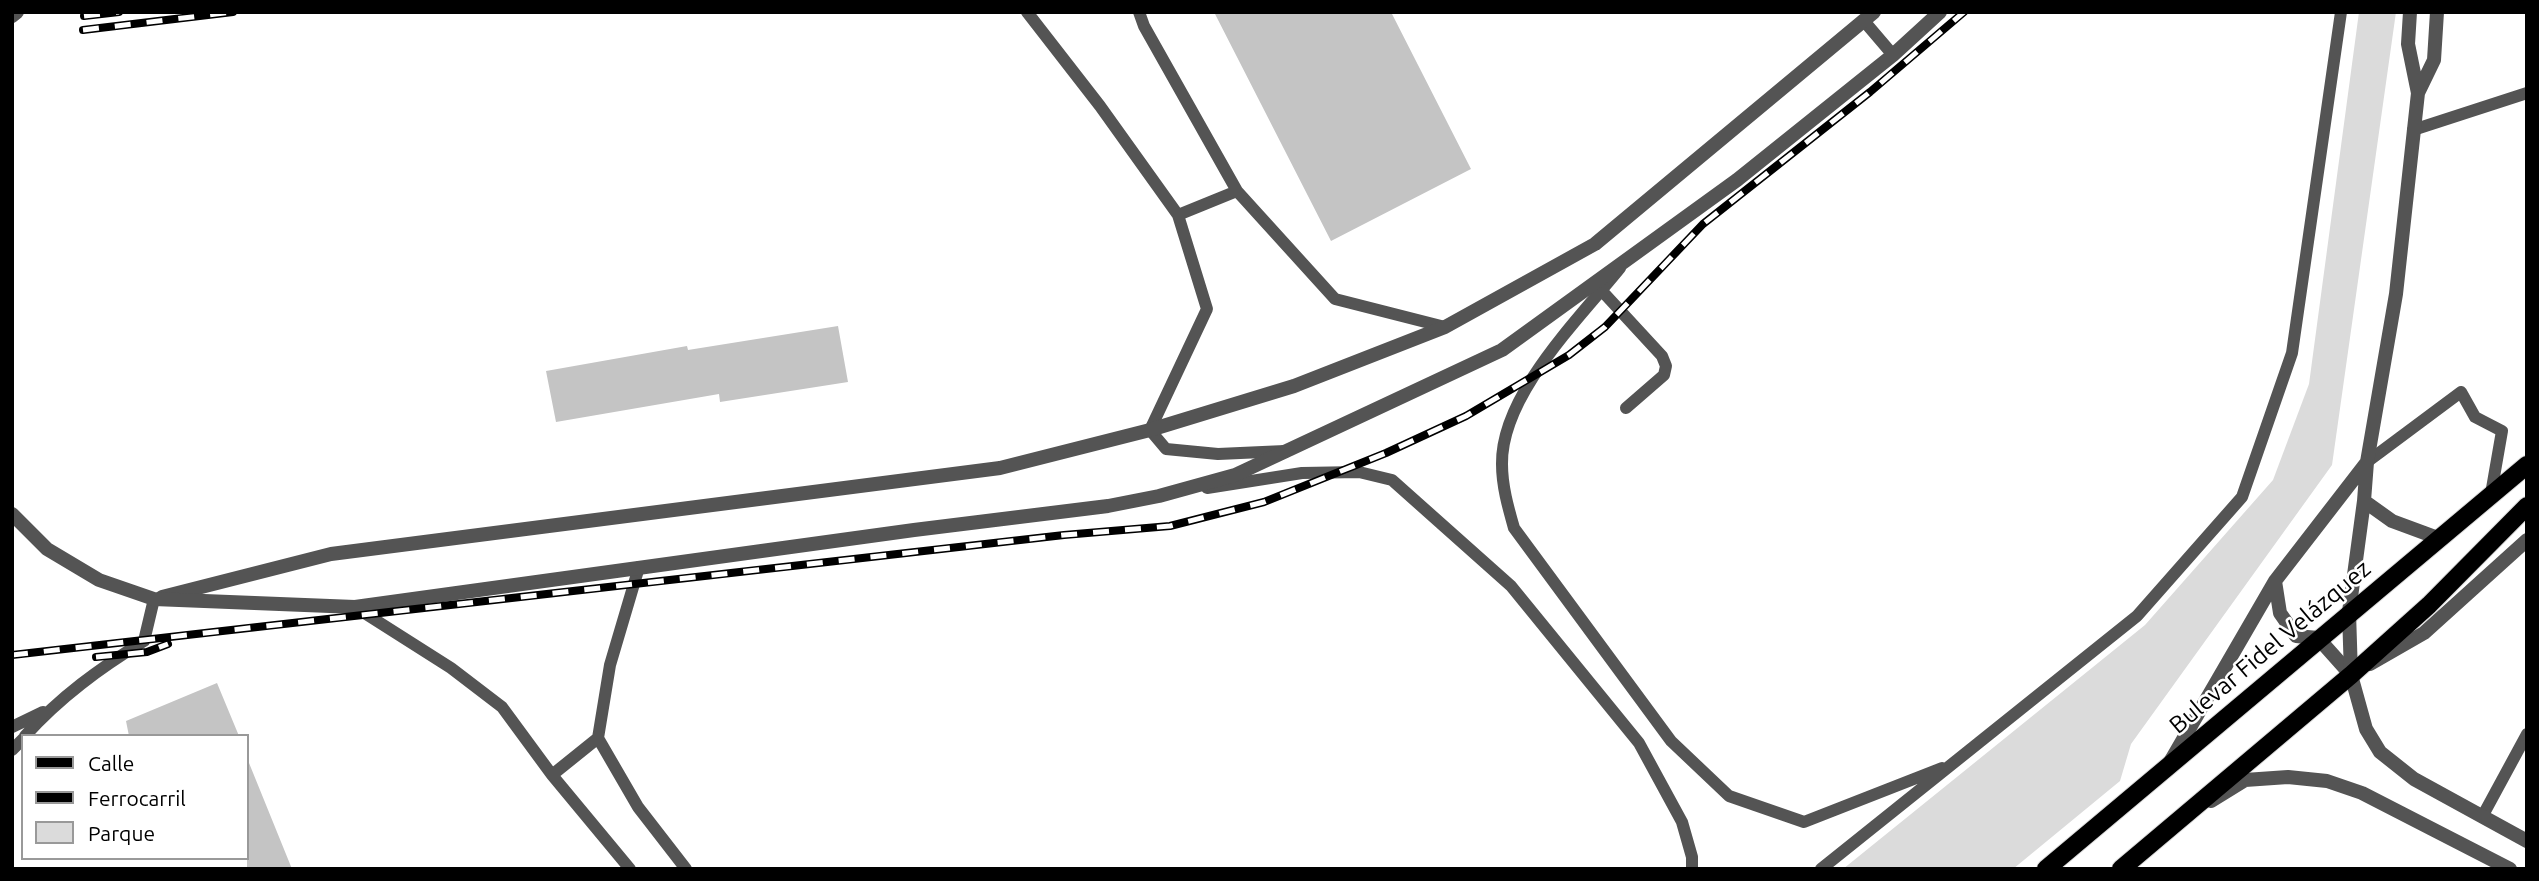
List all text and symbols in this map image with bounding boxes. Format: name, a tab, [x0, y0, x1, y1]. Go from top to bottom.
street label: Bulevar Fidel Velázquez	[2164, 554, 2376, 740]
legend	[21, 734, 248, 860]
text: Calle	[88, 751, 134, 775]
text: Ferrocarril	[88, 786, 186, 810]
text: Parque	[88, 821, 155, 845]

